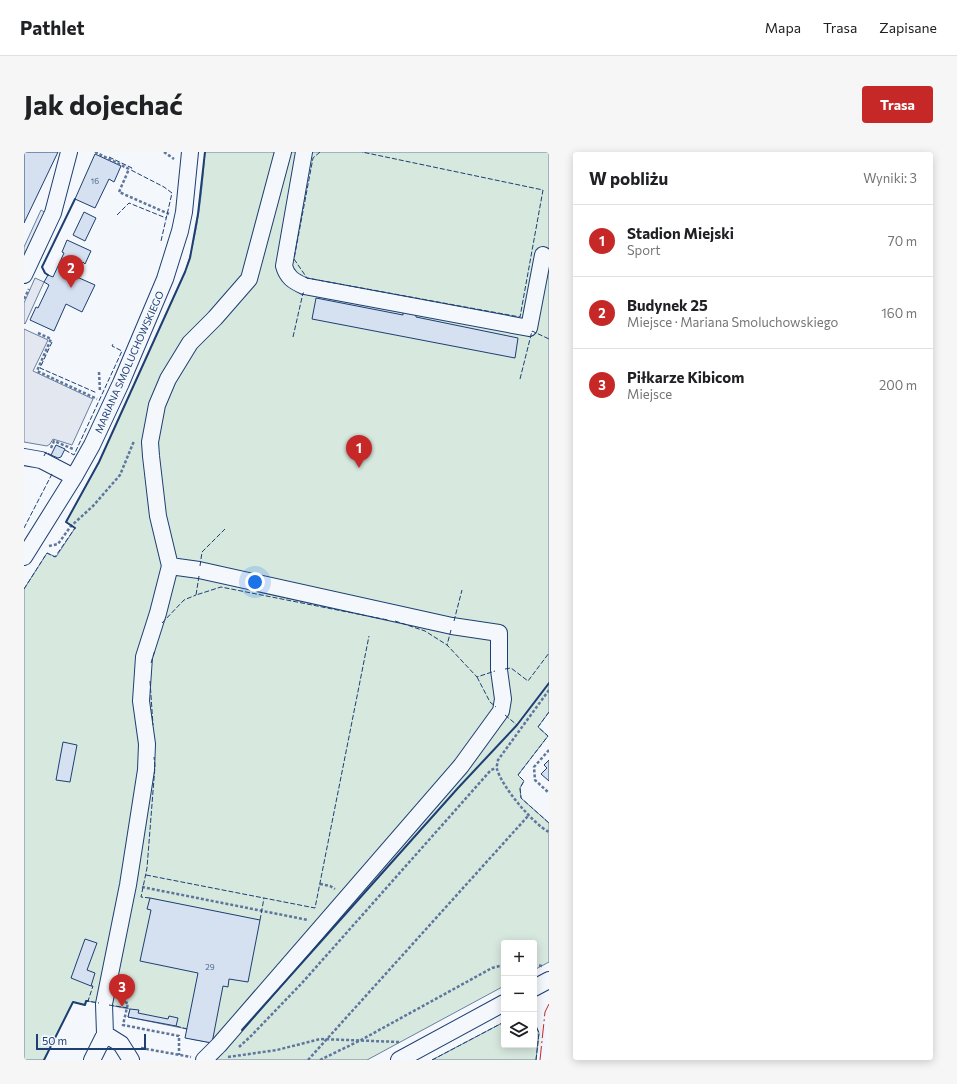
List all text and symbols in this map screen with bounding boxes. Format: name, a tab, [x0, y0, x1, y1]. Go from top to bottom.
text: Pathlet	[20, 16, 85, 39]
text: Mapa	[765, 19, 801, 36]
text: Trasa	[823, 19, 857, 36]
text: Zapisane	[879, 19, 937, 36]
button: Trasa	[862, 86, 933, 123]
text: Jak dojechać	[24, 87, 183, 121]
text: W pobliżu	[589, 168, 668, 189]
text: Wyniki: 3	[863, 170, 917, 186]
house number: 16	[91, 176, 99, 186]
text: Stadion Miejski	[627, 224, 734, 242]
text: 1	[599, 233, 605, 249]
text: 70 m	[888, 233, 917, 249]
text: Sport	[627, 242, 661, 258]
pin: 2	[58, 255, 84, 288]
street label: MARIANA SMOLUCHOWSKIEGO	[92, 289, 166, 435]
text: Budynek 25	[627, 296, 708, 314]
text: 2	[598, 305, 606, 321]
text: 160 m	[881, 305, 917, 321]
text: Miejsce · Mariana Smoluchowskiego	[627, 314, 838, 330]
text: Piłkarze Kibicom	[627, 368, 744, 386]
text: 3	[598, 377, 606, 393]
text: 200 m	[879, 377, 917, 393]
text: Miejsce	[627, 386, 672, 402]
pin: 1	[346, 435, 372, 468]
your location	[245, 572, 265, 592]
map controls	[501, 940, 537, 1048]
button: +	[501, 940, 537, 976]
house number: 29	[205, 962, 215, 972]
pin: 3	[109, 974, 135, 1007]
button: −	[501, 976, 537, 1012]
button: layers	[501, 1012, 537, 1048]
scale bar	[36, 1032, 146, 1051]
text: 50 m	[42, 1034, 67, 1047]

